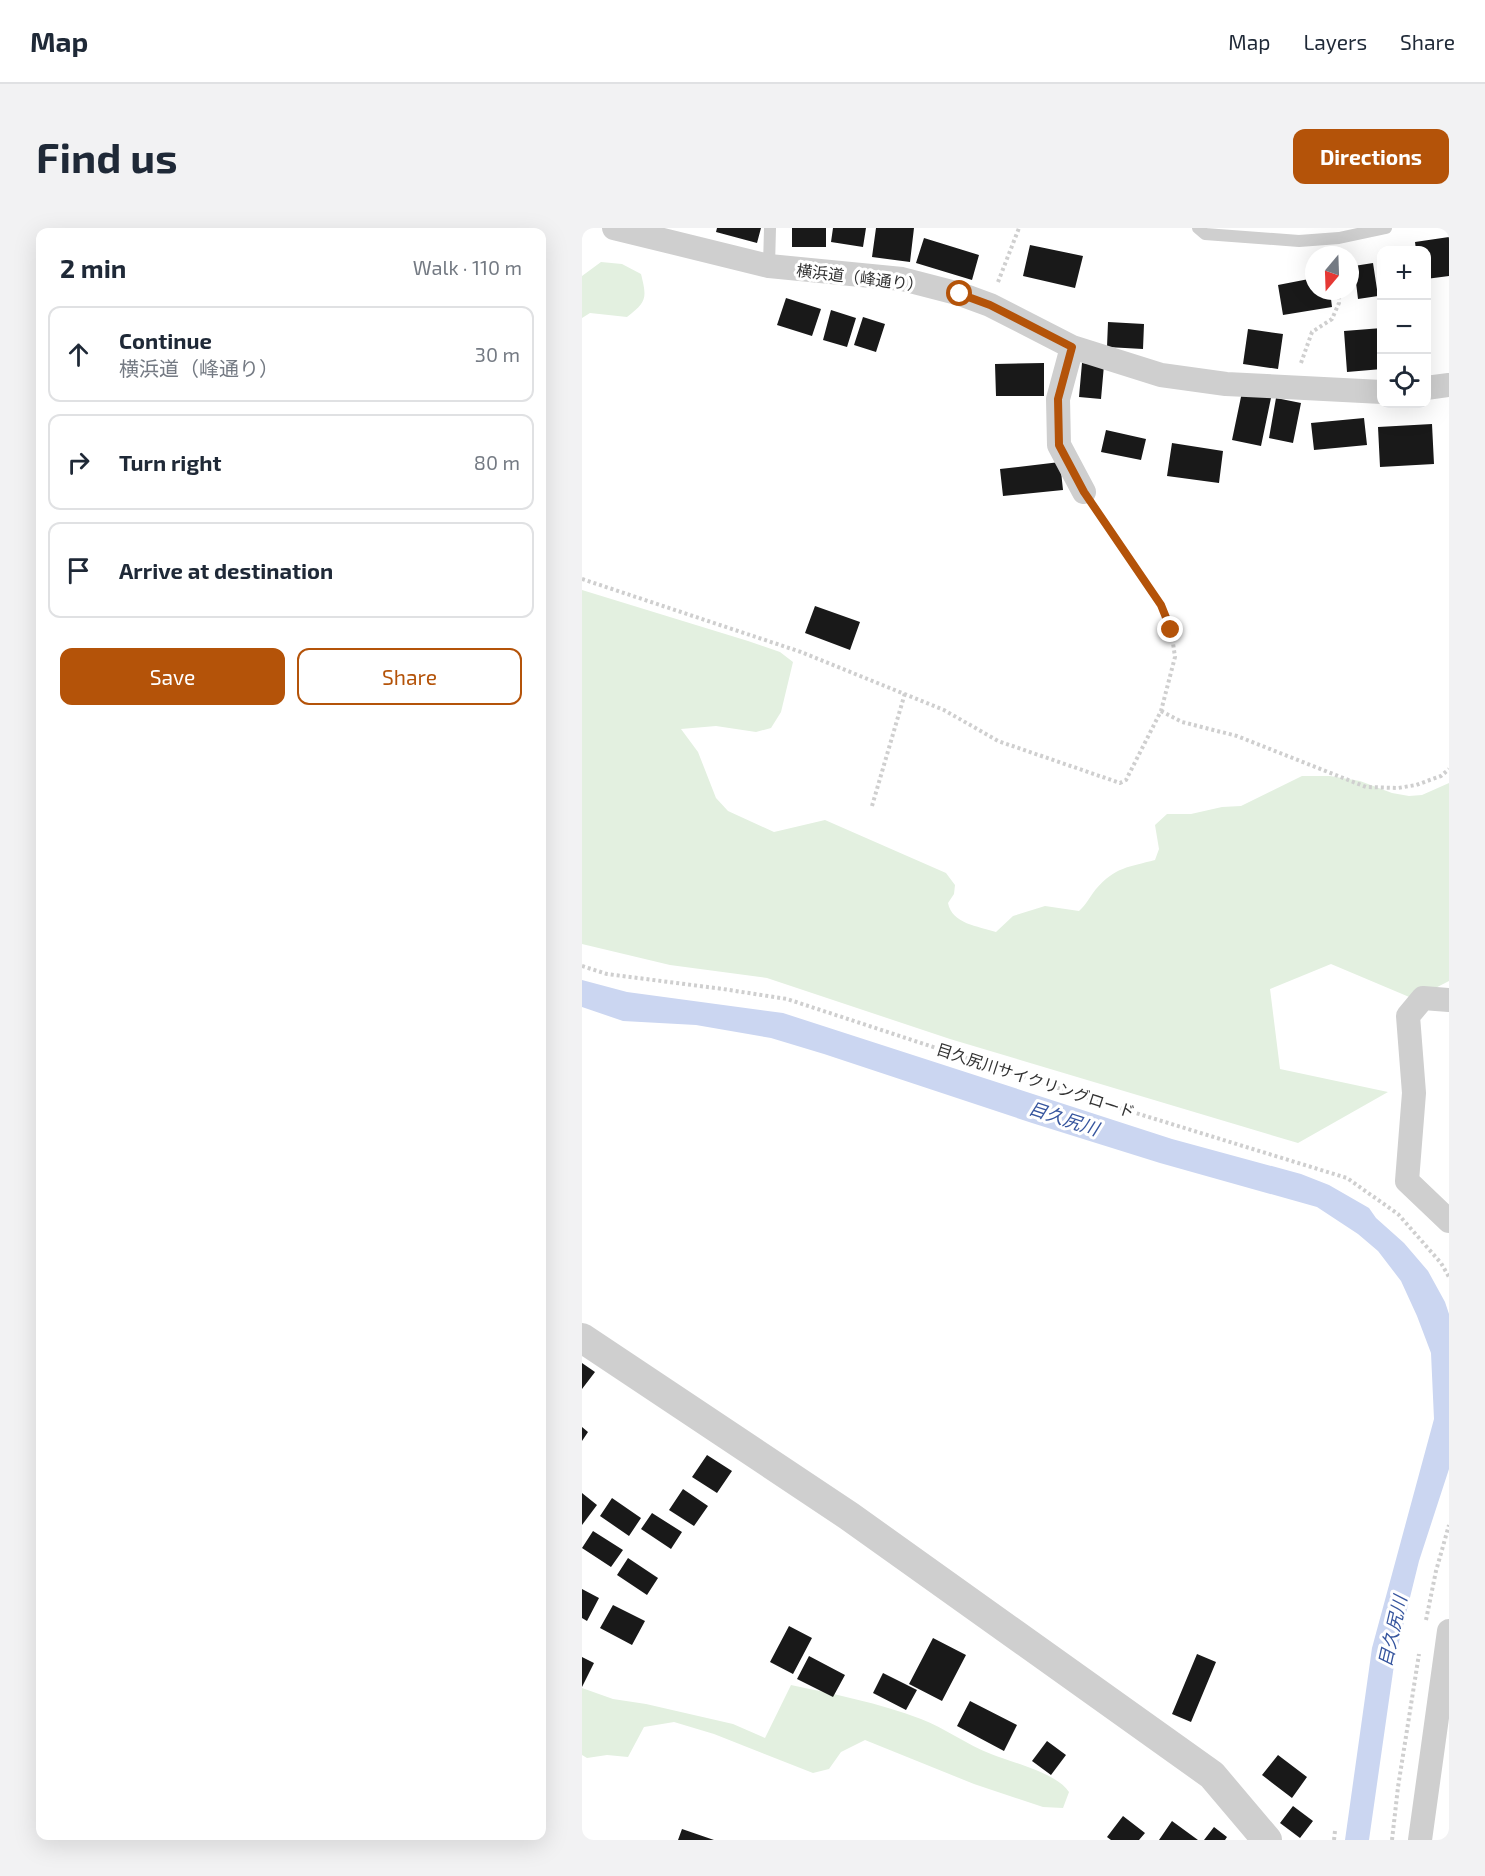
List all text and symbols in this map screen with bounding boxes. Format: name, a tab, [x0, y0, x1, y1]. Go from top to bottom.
text: Map	[30, 24, 88, 58]
text: Map	[1228, 29, 1270, 54]
text: Layers	[1303, 29, 1367, 54]
text: Share	[1400, 29, 1455, 54]
button: Directions	[1293, 129, 1449, 184]
text: Find us	[36, 131, 178, 181]
north arrow	[1305, 246, 1359, 300]
map controls	[1377, 246, 1431, 408]
button: +	[1377, 246, 1431, 300]
text: 2 min	[60, 252, 126, 283]
text: Walk · 110 m	[413, 255, 522, 279]
street label: 横浜道（峰通り）	[795, 260, 925, 294]
route start	[946, 280, 972, 306]
button: −	[1377, 300, 1431, 354]
text: Continue	[119, 327, 212, 353]
icon: ahead	[62, 338, 95, 371]
text: 30 m	[475, 342, 520, 366]
button: locate	[1377, 354, 1431, 408]
text: 横浜道（峰通り）	[119, 356, 279, 380]
icon: right	[62, 446, 95, 479]
text: Turn right	[119, 449, 221, 475]
text: 80 m	[474, 450, 520, 474]
icon: arrive	[62, 554, 95, 587]
text: Arrive at destination	[119, 557, 333, 583]
route end	[1157, 616, 1183, 642]
button: Save	[60, 648, 285, 705]
button: Share	[297, 648, 522, 705]
street label: 目久尻川サイクリングロード	[934, 1039, 1138, 1121]
water label: 目久尻川	[1026, 1097, 1102, 1139]
water label: 目久尻川	[1373, 1591, 1411, 1669]

